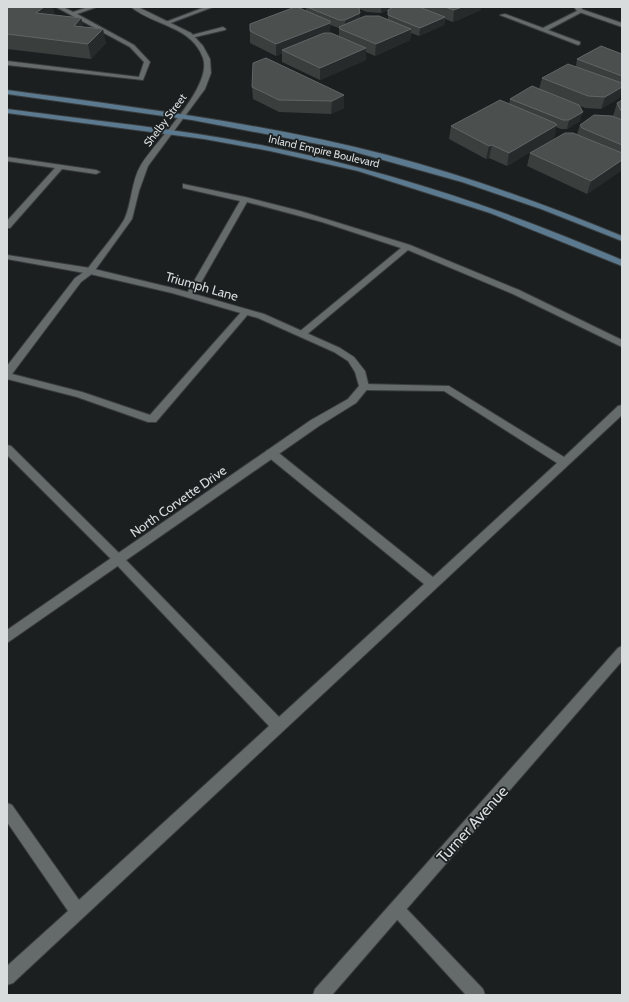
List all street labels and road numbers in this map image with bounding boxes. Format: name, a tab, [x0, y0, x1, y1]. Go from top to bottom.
street label: Shelby Street	[140, 90, 190, 149]
street label: Inland Empire Boulevard	[267, 131, 381, 171]
street label: Triumph Lane	[164, 268, 240, 304]
street label: North Corvette Drive	[127, 462, 230, 540]
street label: Turner Avenue	[433, 782, 512, 867]

